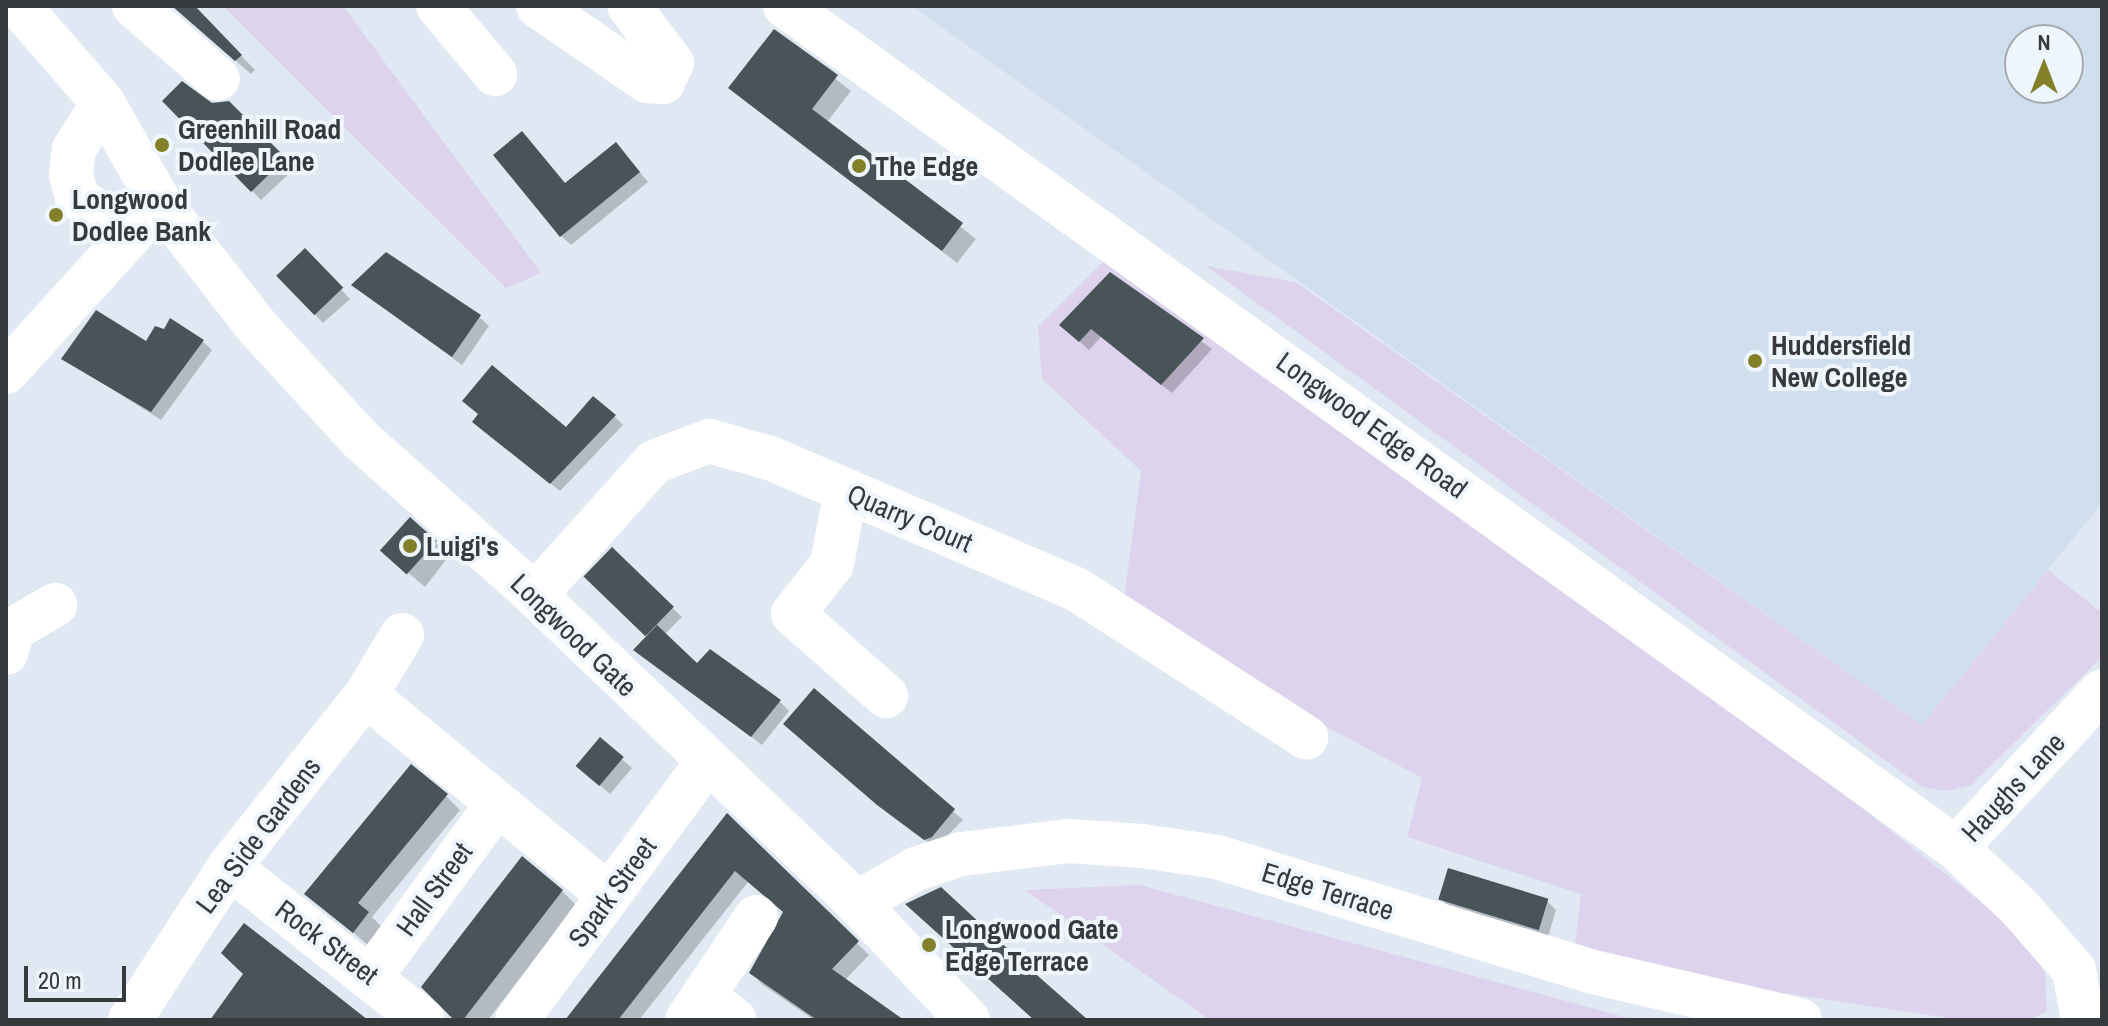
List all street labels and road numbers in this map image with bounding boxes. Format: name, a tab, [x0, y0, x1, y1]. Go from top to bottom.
street label: Longwood Edge Road	[1270, 345, 1474, 505]
street label: Quarry Court	[842, 477, 978, 559]
street label: Longwood Gate	[504, 567, 644, 703]
street label: Haughs Lane	[1954, 726, 2072, 848]
street label: Lea Side Gardens	[189, 750, 327, 920]
street label: Spark Street	[561, 831, 663, 953]
street label: Hall Street	[389, 836, 479, 942]
street label: Edge Terrace	[1258, 855, 1398, 927]
street label: Rock Street	[269, 892, 385, 992]

